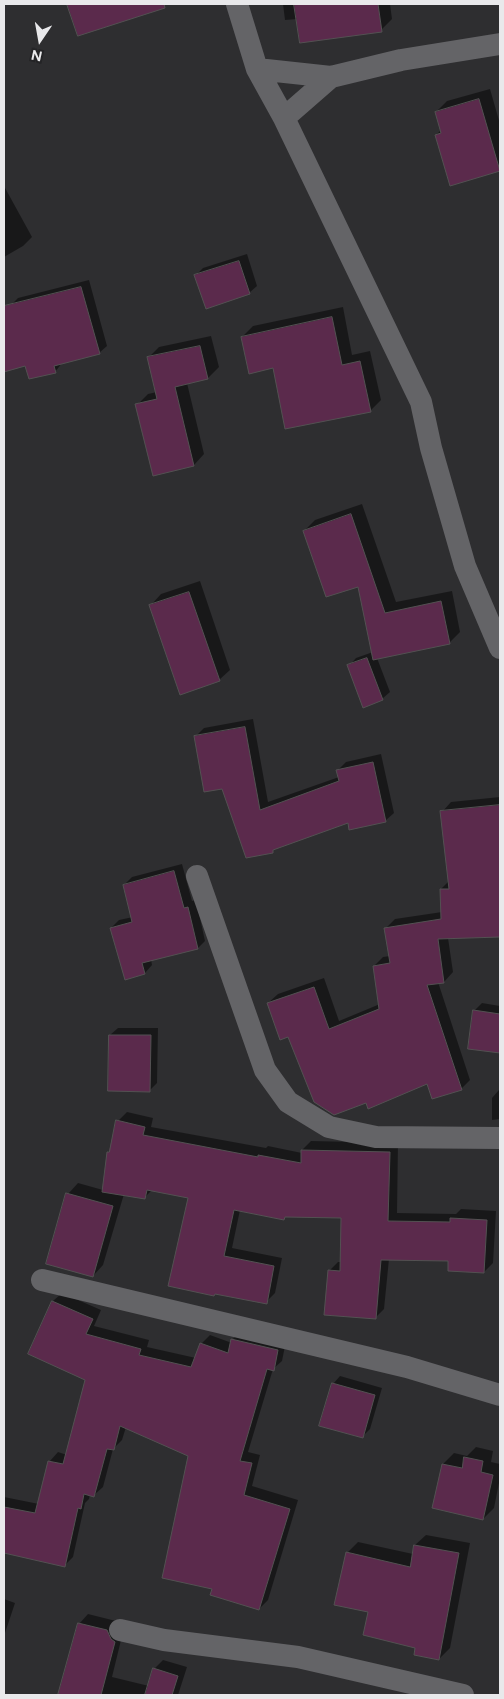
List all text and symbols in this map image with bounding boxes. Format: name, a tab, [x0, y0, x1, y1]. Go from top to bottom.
north arrow	[15, 15, 65, 65]
text: N	[30, 46, 44, 65]

